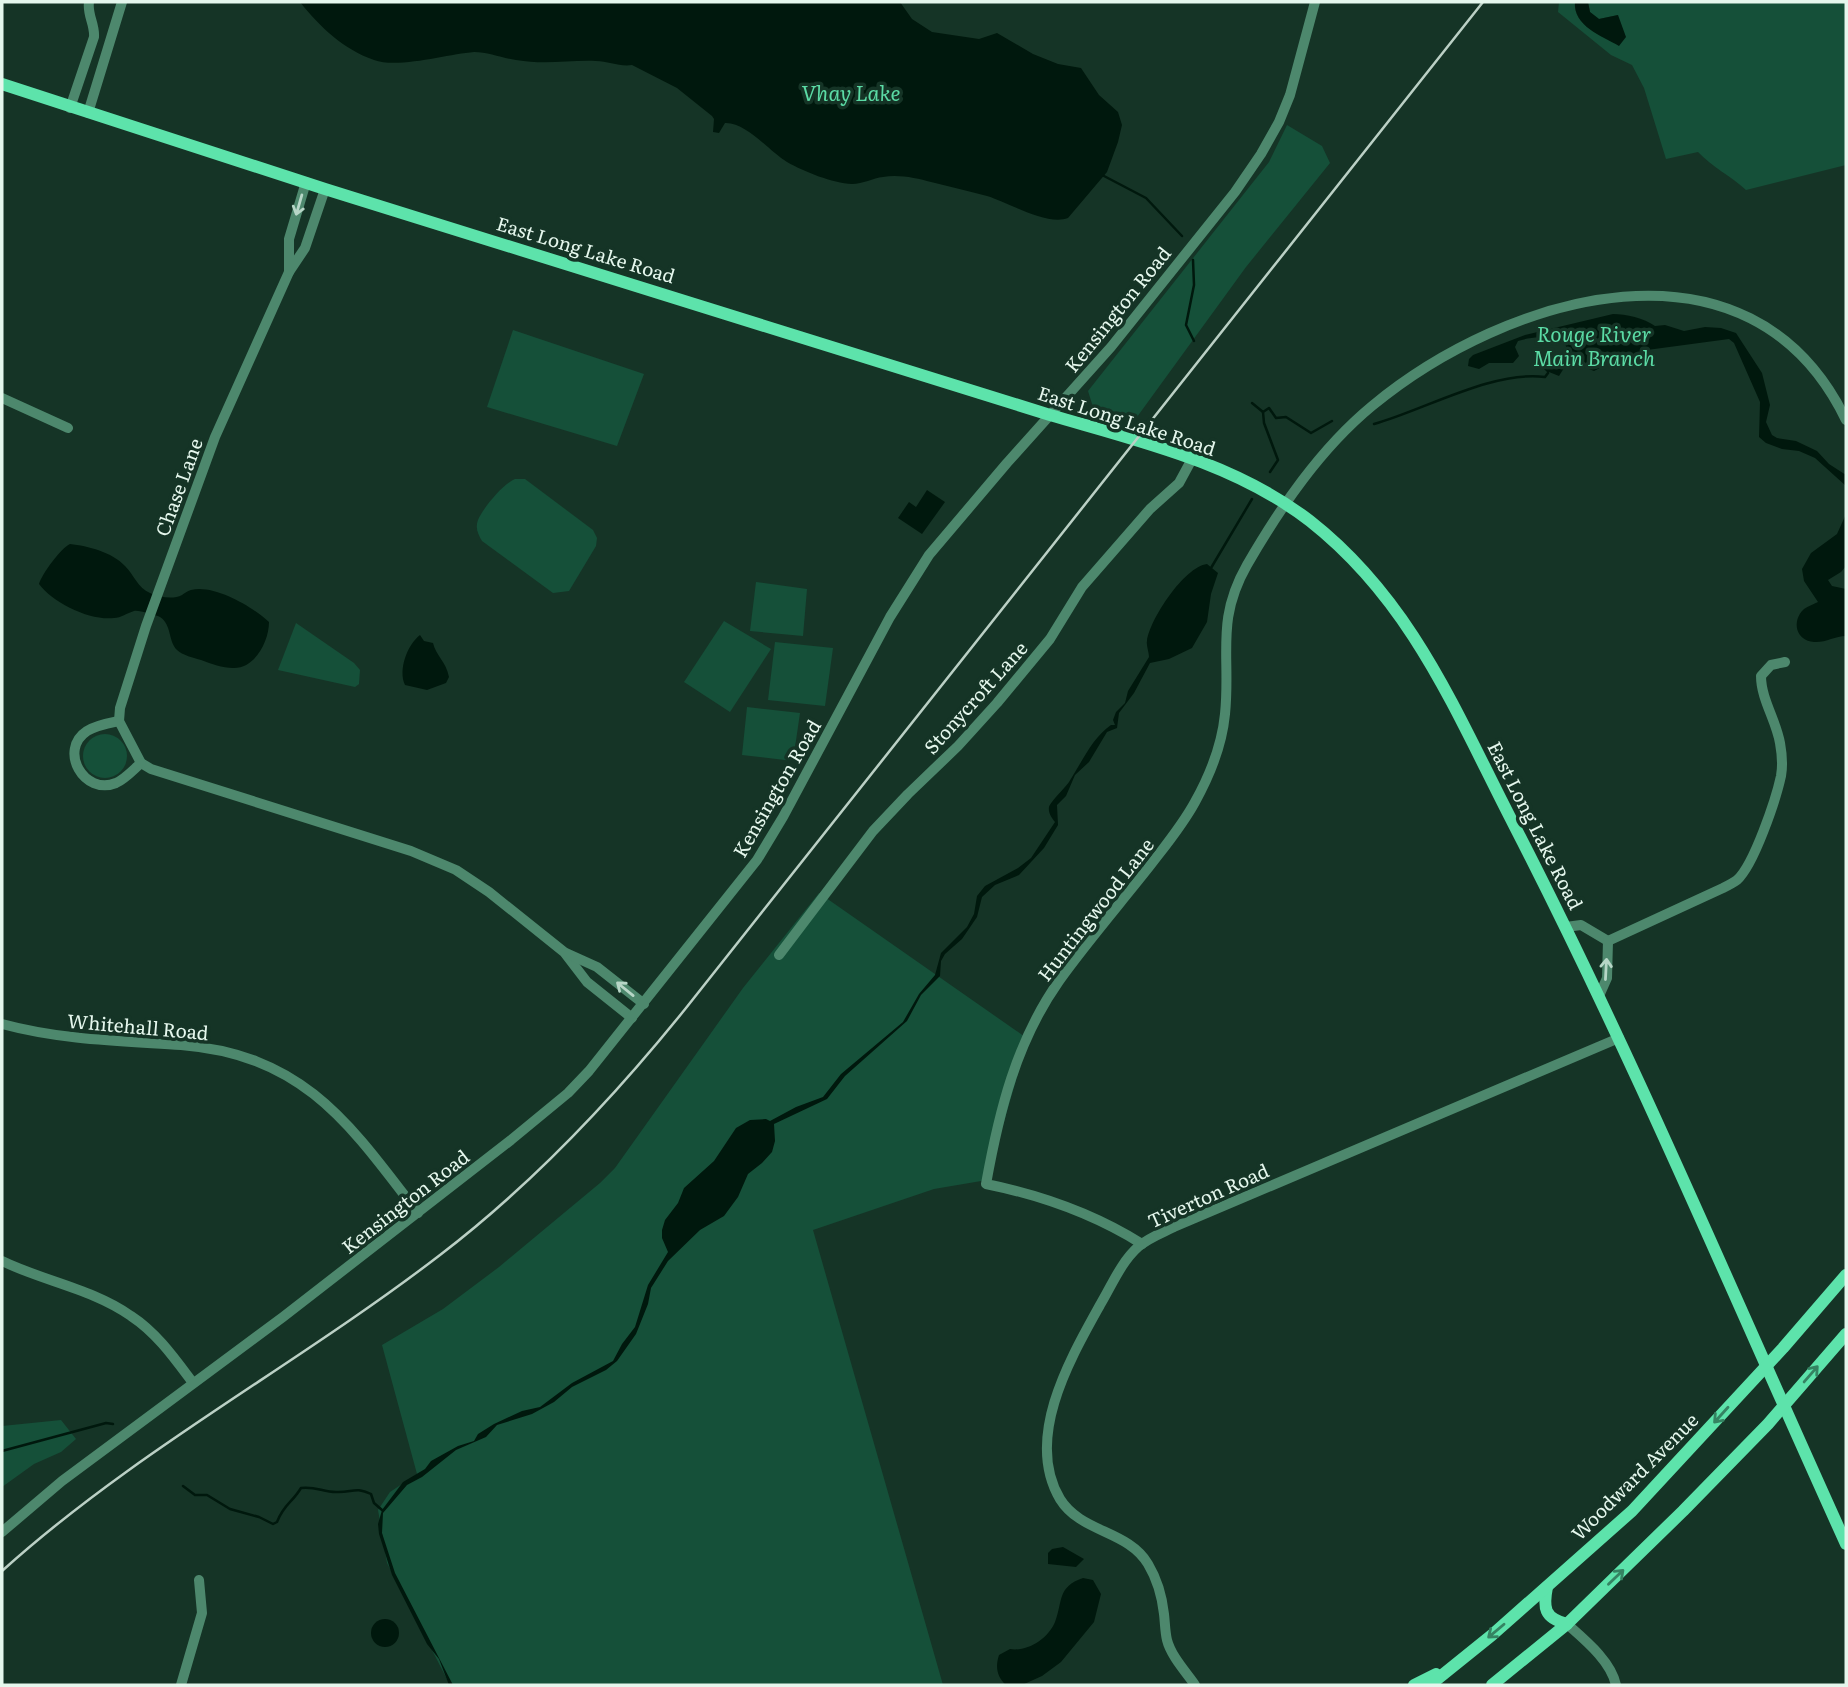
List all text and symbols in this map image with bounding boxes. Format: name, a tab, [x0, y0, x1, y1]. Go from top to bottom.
water label: Vhay Lake	[802, 76, 900, 107]
one-way arrow	[292, 193, 305, 215]
street label: East Long Lake Road	[493, 208, 679, 290]
street label: Kensington Road	[1057, 240, 1177, 378]
water label: Rouge River Main Branch	[1533, 317, 1656, 372]
street label: East Long Lake Road	[1034, 378, 1220, 462]
street label: Chase Lane	[147, 434, 209, 540]
street label: Stonycroft Lane	[917, 634, 1033, 760]
street label: Kensington Road	[725, 714, 827, 862]
street label: East Long Lake Road	[1481, 736, 1591, 914]
street label: Huntingwood Lane	[1030, 831, 1160, 987]
one-way arrow	[1600, 958, 1613, 981]
one-way arrow	[617, 982, 635, 997]
street label: Whitehall Road	[66, 1006, 210, 1046]
street label: Kensington Road	[335, 1142, 475, 1260]
street label: Tiverton Road	[1143, 1156, 1273, 1234]
one-way arrow	[1803, 1366, 1819, 1384]
street label: Woodward Avenue	[1564, 1406, 1704, 1546]
one-way arrow	[1713, 1406, 1730, 1423]
one-way arrow	[1607, 1568, 1624, 1585]
one-way arrow	[1487, 1624, 1505, 1639]

